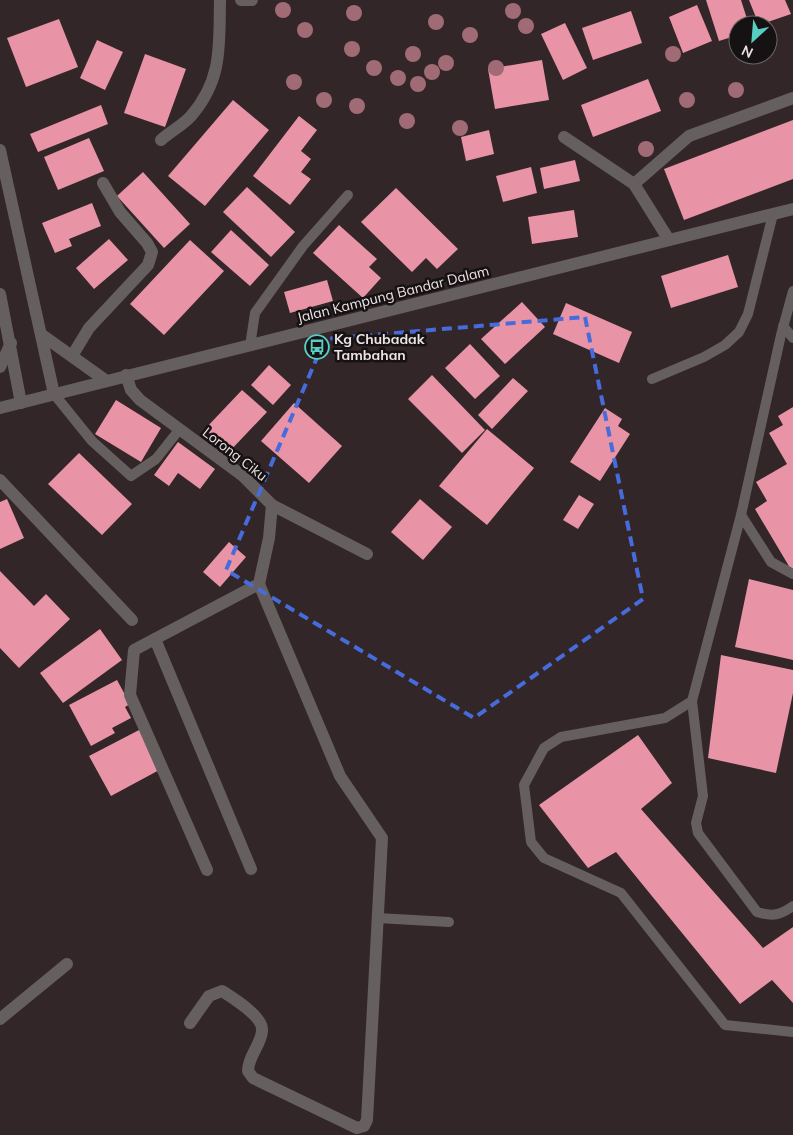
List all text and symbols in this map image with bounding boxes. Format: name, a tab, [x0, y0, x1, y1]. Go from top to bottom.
north arrow	[728, 15, 778, 65]
text: N	[739, 41, 756, 62]
street label: Jalan Kampung Bandar Dalam	[295, 261, 491, 327]
place label: Kg Chubadak Tambahan	[334, 330, 425, 364]
bus stop icon: Kg Chubadak Tambahan	[304, 334, 330, 360]
street label: Lorong Ciku	[199, 423, 271, 485]

